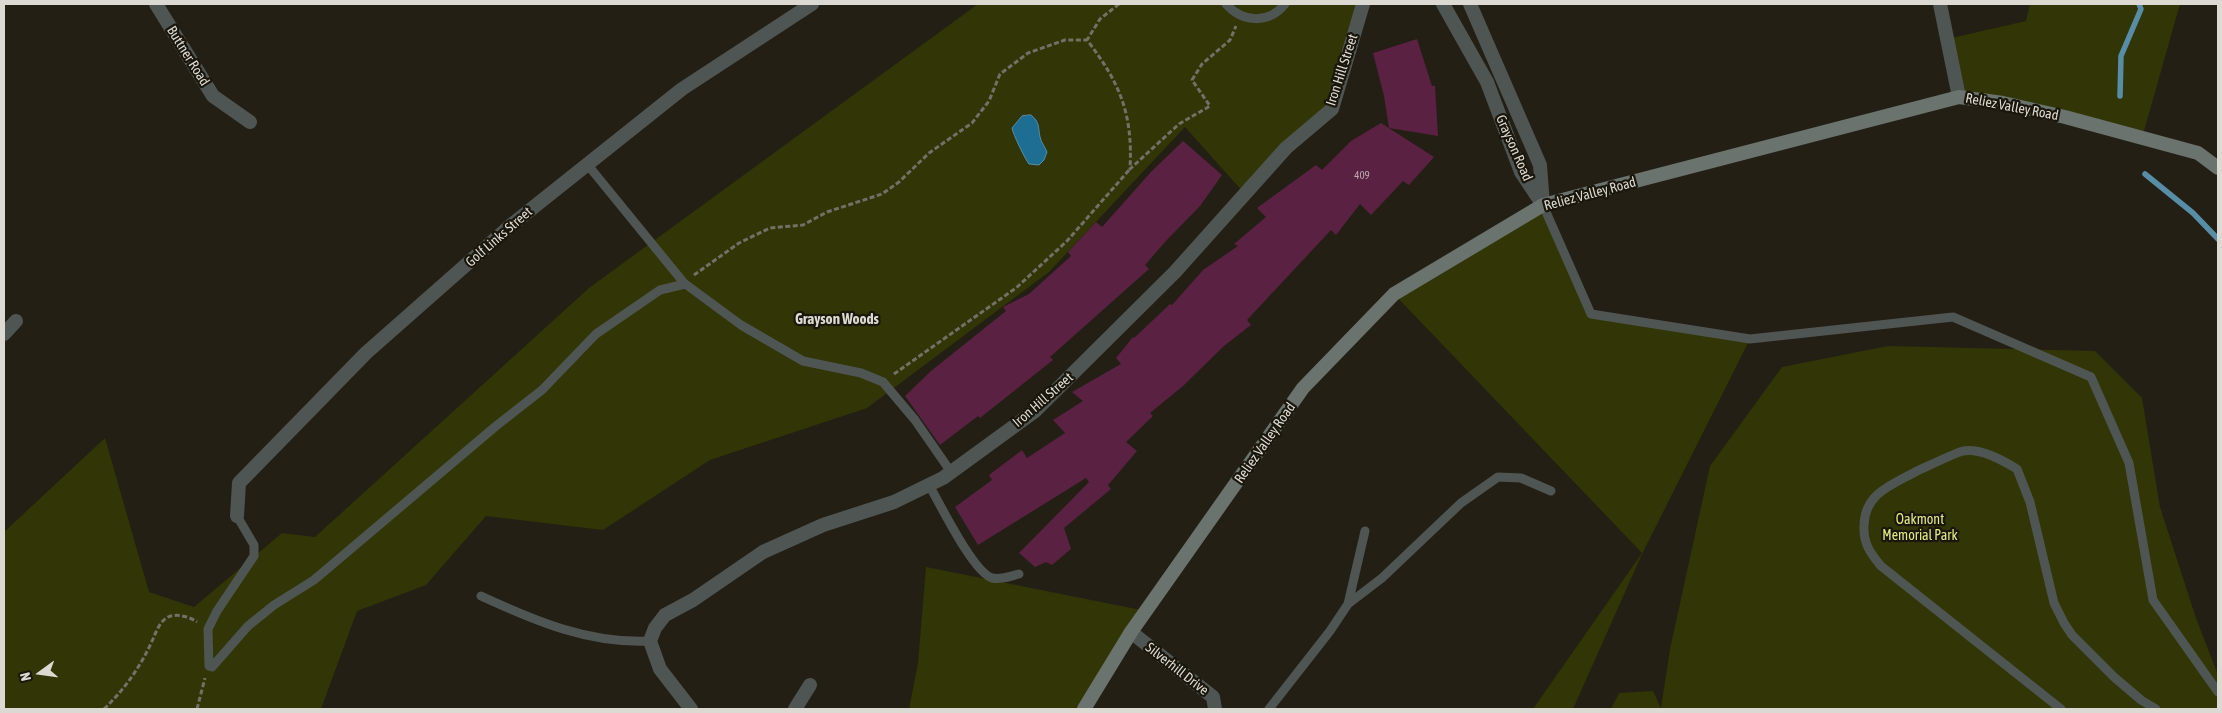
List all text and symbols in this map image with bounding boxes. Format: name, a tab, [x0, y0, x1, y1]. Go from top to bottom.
street label: Buttner Road	[163, 23, 213, 89]
street label: Iron Hill Street	[1323, 32, 1361, 108]
street label: Reliez Valley Road	[1964, 90, 2060, 124]
street label: Grayson Road	[1492, 112, 1536, 184]
house number: 409	[1354, 169, 1370, 183]
street label: Reliez Valley Road	[1542, 174, 1638, 214]
street label: Golf Links Street	[462, 204, 536, 270]
district label: Grayson Woods	[795, 310, 879, 328]
street label: Iron Hill Street	[1009, 369, 1077, 431]
street label: Reliez Valley Road	[1231, 399, 1299, 487]
park label: Oakmont Memorial Park	[1882, 512, 1958, 544]
street label: Silverhill Drive	[1142, 639, 1212, 699]
north arrow	[15, 648, 65, 698]
text: N	[17, 671, 34, 683]

